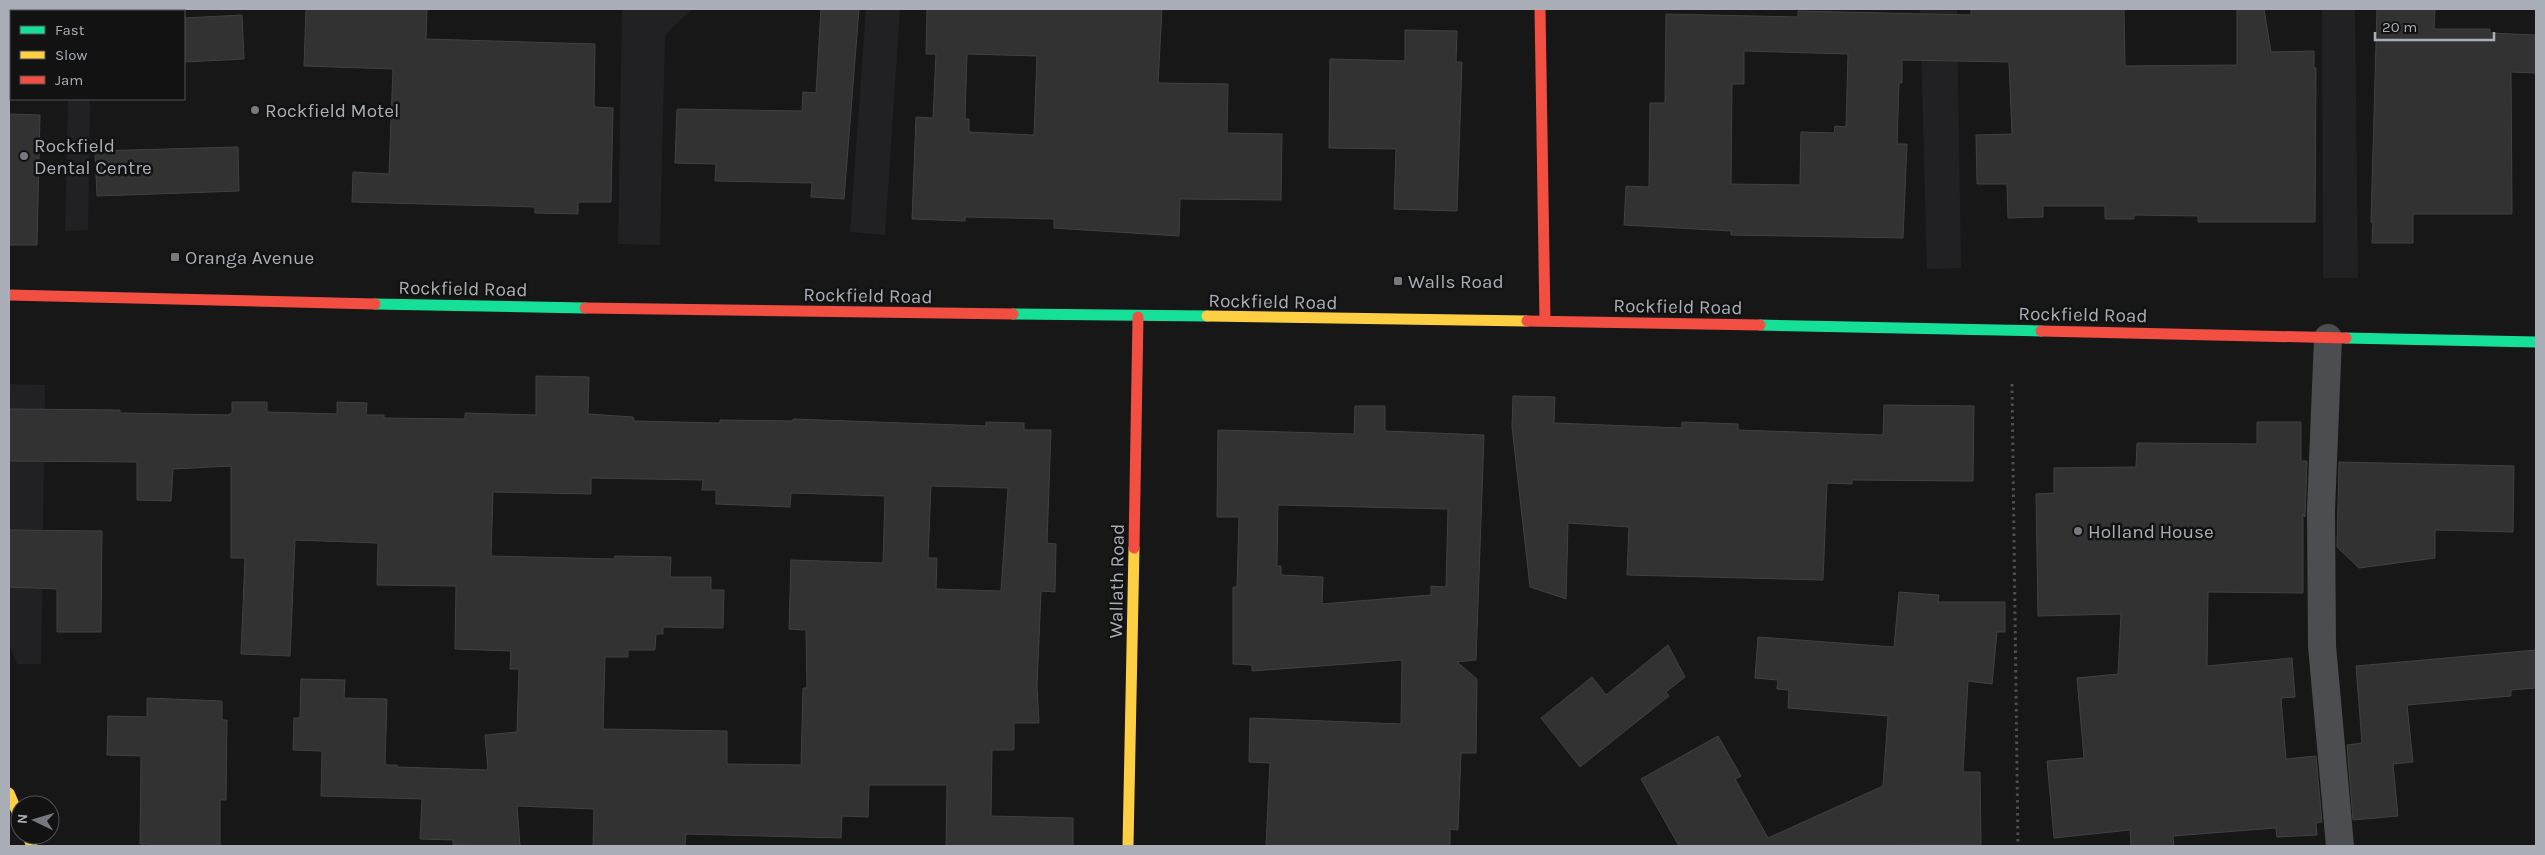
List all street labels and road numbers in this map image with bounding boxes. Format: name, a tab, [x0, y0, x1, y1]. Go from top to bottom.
street label: Rockfield Road	[398, 277, 528, 301]
street label: Rockfield Road	[803, 284, 933, 308]
street label: Rockfield Road	[1208, 290, 1338, 314]
street label: Rockfield Road	[1613, 295, 1743, 319]
street label: Rockfield Road	[2018, 303, 2148, 327]
street label: Wallath Road	[1105, 523, 1129, 639]

